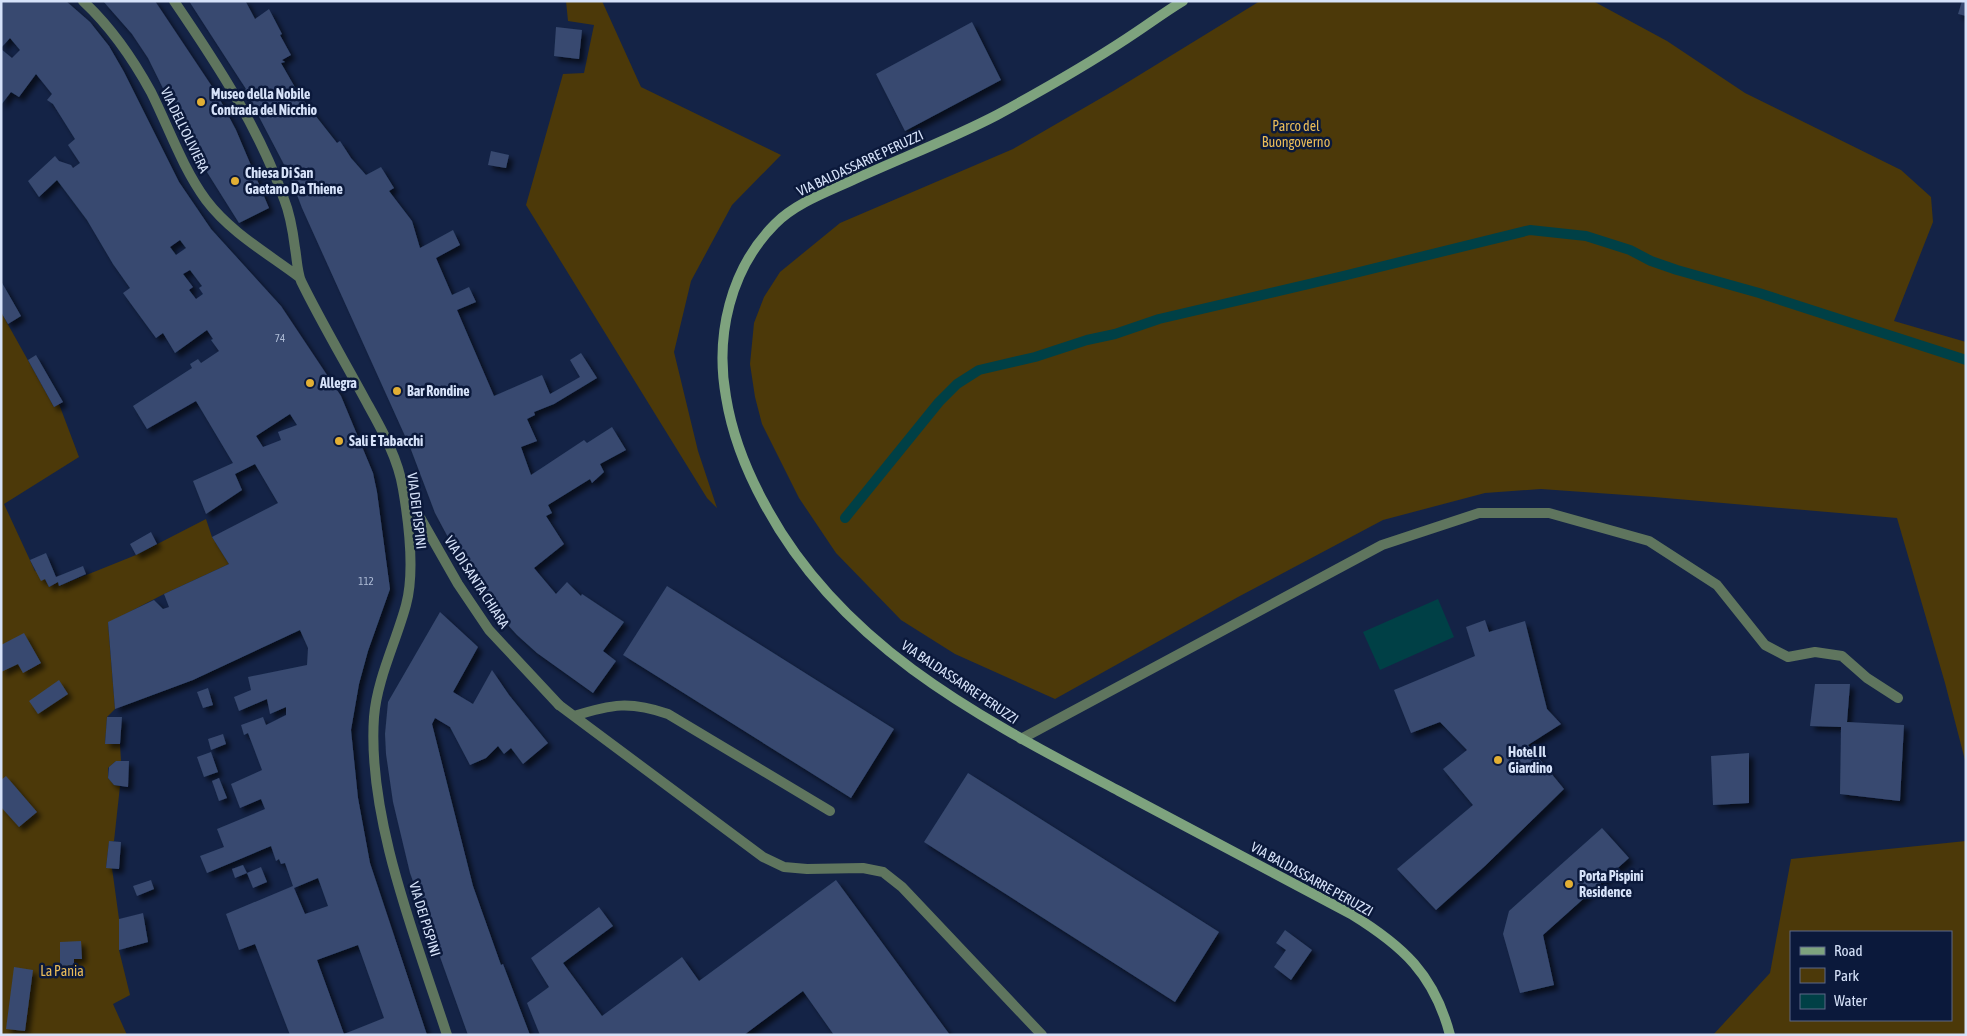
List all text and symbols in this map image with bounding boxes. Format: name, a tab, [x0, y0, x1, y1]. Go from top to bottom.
street label: VIA DELL'OLIVIERA	[157, 85, 213, 175]
place label: Museo della Nobile Contrada del Nicchio	[211, 86, 318, 118]
marker: Museo della Nobile Contrada del Nicchio	[195, 96, 207, 108]
park label: Parco del Buongoverno	[1262, 118, 1330, 150]
street label: VIA BALDASSARRE PERUZZI	[794, 127, 926, 199]
place label: Chiesa Di San Gaetano Da Thiene	[245, 165, 343, 197]
marker: Chiesa Di San Gaetano Da Thiene	[229, 175, 241, 187]
house number: 74	[275, 332, 285, 344]
place label: Allegra	[319, 375, 357, 391]
marker: Allegra	[304, 377, 316, 389]
place label: Bar Rondine	[407, 383, 470, 399]
marker: Bar Rondine	[391, 385, 403, 397]
place label: Sali E Tabacchi	[349, 433, 423, 449]
marker: Sali E Tabacchi	[333, 435, 345, 447]
street label: VIA DEI PISPINI	[404, 472, 430, 550]
street label: VIA DI SANTA CHIARA	[441, 533, 513, 631]
house number: 112	[358, 575, 374, 587]
street label: VIA BALDASSARRE PERUZZI	[898, 637, 1022, 727]
place label: Hotel Il Giardino	[1508, 744, 1553, 776]
marker: Hotel Il Giardino	[1492, 754, 1504, 766]
street label: VIA BALDASSARRE PERUZZI	[1248, 839, 1376, 919]
place label: Porta Pispini Residence	[1579, 868, 1644, 900]
marker: Porta Pispini Residence	[1563, 878, 1575, 890]
street label: VIA DEI PISPINI	[406, 880, 444, 958]
legend	[1790, 931, 1952, 1021]
text: Road	[1834, 942, 1863, 959]
park label: La Pania	[40, 963, 84, 979]
text: Park	[1834, 967, 1859, 984]
text: Water	[1834, 992, 1867, 1009]

